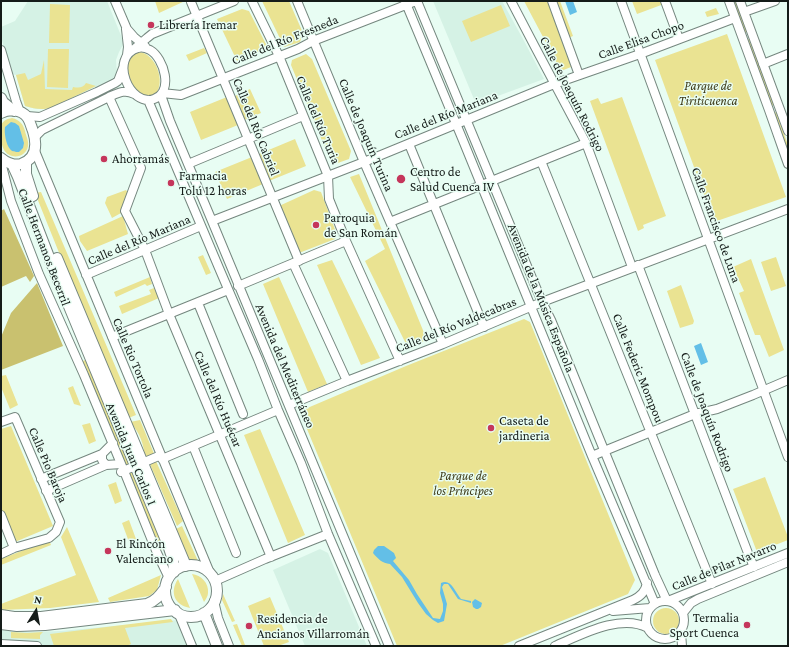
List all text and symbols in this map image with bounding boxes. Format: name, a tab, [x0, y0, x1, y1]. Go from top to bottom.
street label: Calle del Río Fresneda	[229, 12, 341, 68]
place label: Librería Iremar	[159, 17, 237, 33]
street label: Calle Elisa Chopo	[596, 17, 686, 63]
marker: Librería Iremar	[146, 20, 156, 30]
street label: Calle de Joaquín Rodrigo	[536, 34, 608, 154]
street label: Calle del Río Turia	[292, 73, 344, 167]
street label: Calle del Río Cabriel	[229, 76, 283, 178]
street label: Calle de Joaquín Turina	[335, 76, 397, 194]
park label: Parque de Tiriticuenca	[678, 78, 738, 109]
street label: Calle del Río Mariana	[392, 87, 500, 143]
place label: Ahorramás	[112, 151, 169, 167]
marker: Ahorramás	[99, 154, 109, 164]
place label: Centro de Salud Cuenca IV	[410, 164, 494, 195]
street label: Calle Francisco de Luna	[688, 165, 744, 285]
place label: Farmacia Tolú 12 horas	[179, 168, 247, 199]
marker: Centro de Salud Cuenca IV	[395, 173, 407, 185]
marker: Farmacia Tolú 12 horas	[166, 178, 176, 188]
street label: Calle Hermanos Becerril	[14, 186, 74, 308]
place label: Parroquia de San Román	[324, 210, 397, 241]
street label: Calle del Río Mariana	[85, 211, 193, 269]
marker: Parroquia de San Román	[311, 220, 321, 230]
street label: Avenida de la Música Española	[504, 221, 578, 375]
street label: Calle del Río Valdecabras	[393, 294, 519, 356]
street label: Avenida del Mediterráneo	[252, 301, 318, 431]
street label: Calle Federic Mompou	[609, 311, 667, 425]
street label: Calle Rio Tortola	[109, 315, 157, 401]
street label: Calle del Río Huécar	[191, 348, 245, 450]
street label: Calle de Joaquín Rodrigo	[677, 350, 737, 474]
street label: Avenida Juan Carlos I	[102, 400, 160, 508]
place label: Caseta de jardineria	[499, 413, 550, 444]
marker: Caseta de jardineria	[486, 423, 496, 433]
street label: Calle Pio Baroja	[25, 425, 71, 505]
park label: Parque de los Príncipes	[433, 468, 493, 499]
place label: El Rincón Valenciano	[116, 536, 173, 567]
street label: Calle de Pilar Navarro	[669, 538, 779, 594]
marker: El Rincón Valenciano	[103, 546, 113, 556]
north arrow	[16, 591, 56, 631]
text: N	[33, 593, 43, 606]
place label: Termalia Sport Cuenca	[670, 610, 739, 641]
place label: Residencia de Ancianos Villarromán	[257, 611, 369, 642]
marker: Termalia Sport Cuenca	[742, 620, 752, 630]
marker: Residencia de Ancianos Villarromán	[244, 621, 254, 631]

